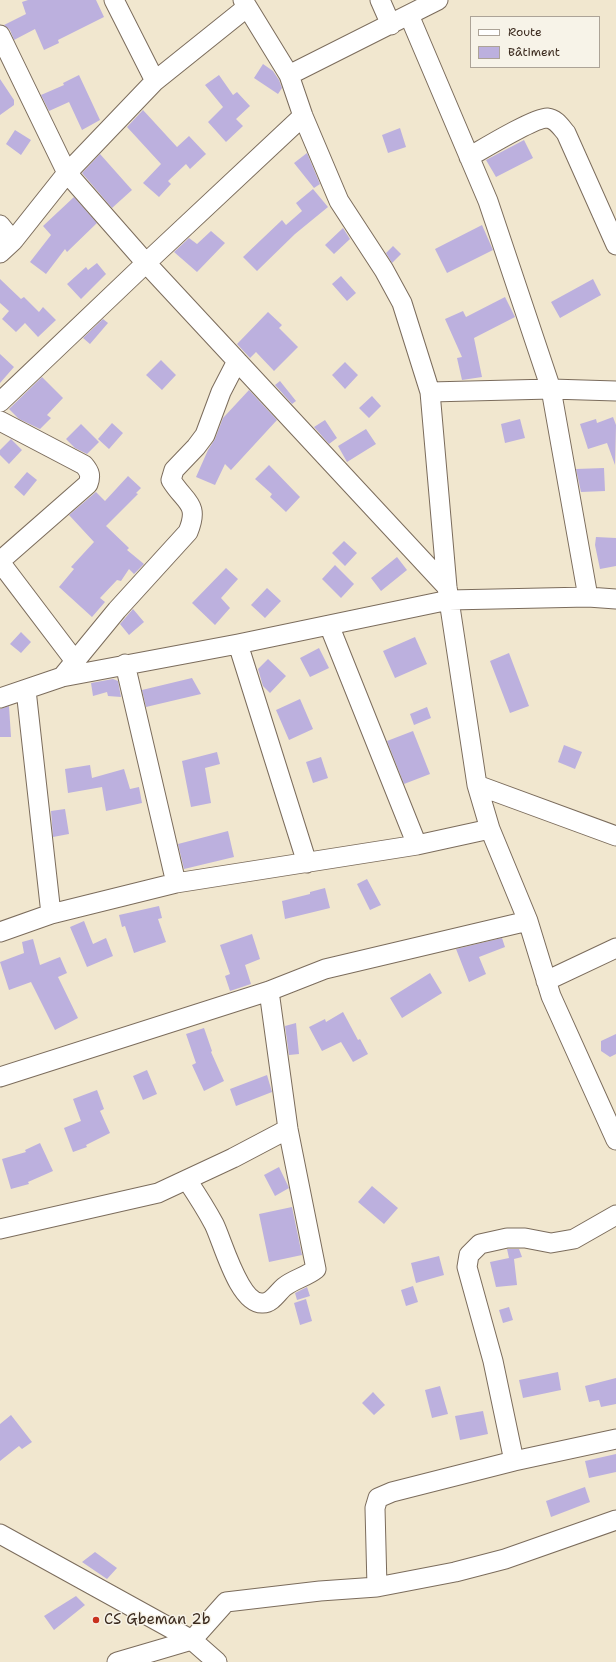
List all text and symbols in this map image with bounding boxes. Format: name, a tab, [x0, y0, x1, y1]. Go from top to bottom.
legend	[470, 16, 600, 68]
text: Route	[508, 24, 542, 40]
text: Bâtiment	[508, 44, 560, 60]
place label: CS Gbeman 2b	[104, 1611, 211, 1629]
marker: CS Gbeman 2b	[91, 1615, 101, 1625]

